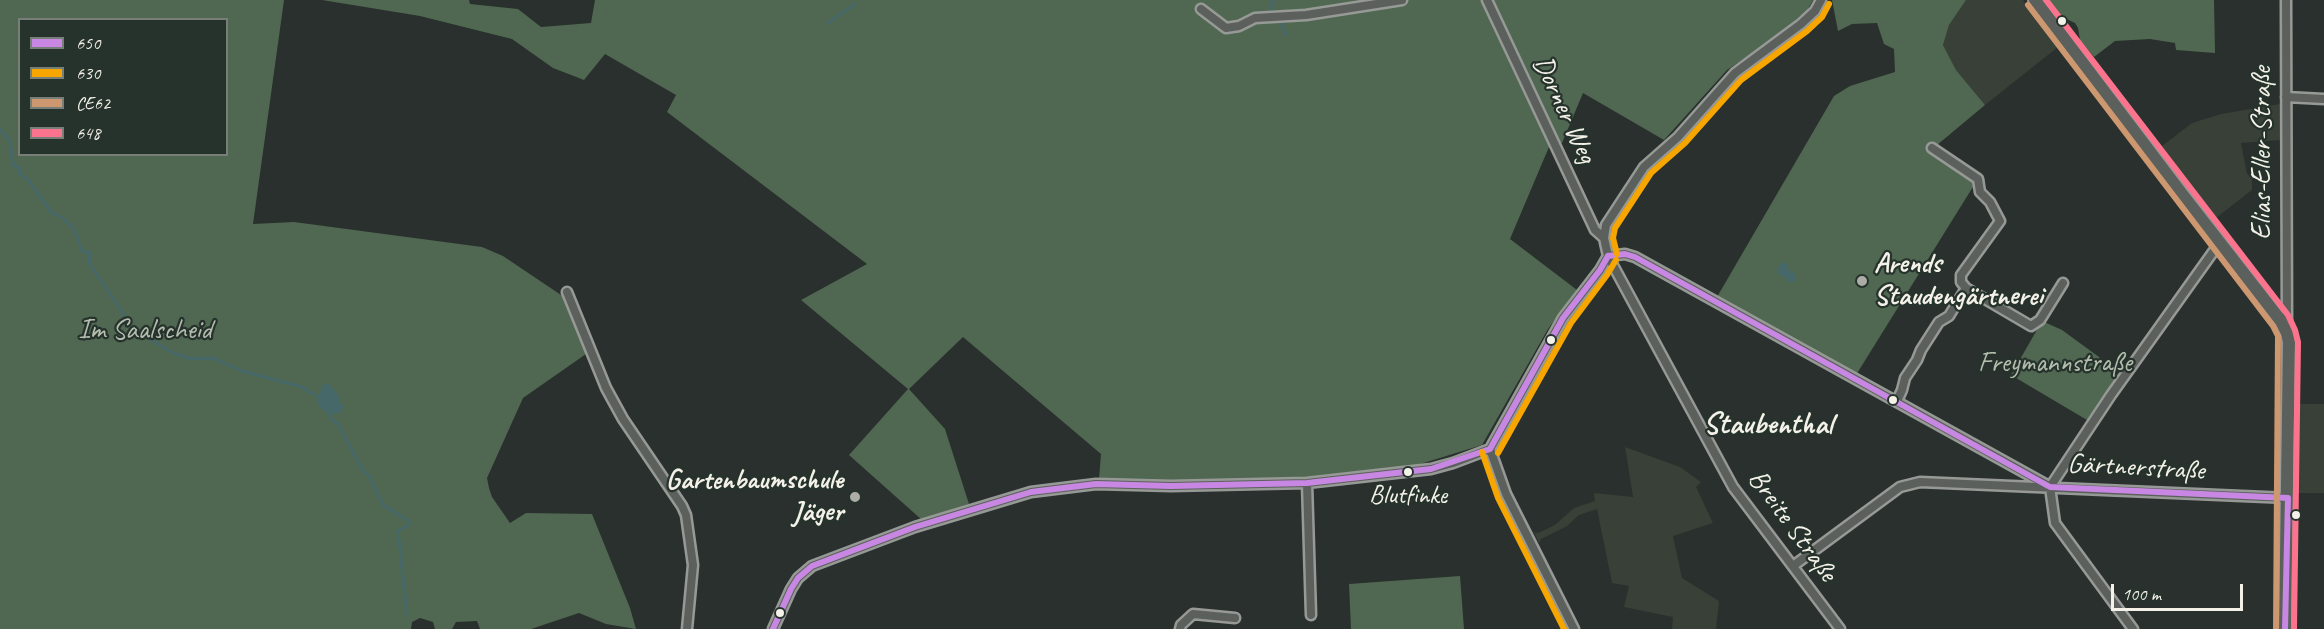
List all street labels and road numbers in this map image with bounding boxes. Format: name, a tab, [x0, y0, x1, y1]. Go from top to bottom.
street label: Dorner Weg	[1525, 51, 1603, 169]
street label: Elias-Eller-Straße	[2246, 66, 2280, 240]
street label: Gärtnerstraße	[2067, 448, 2205, 488]
street label: Breite Straße	[1740, 463, 1844, 589]

